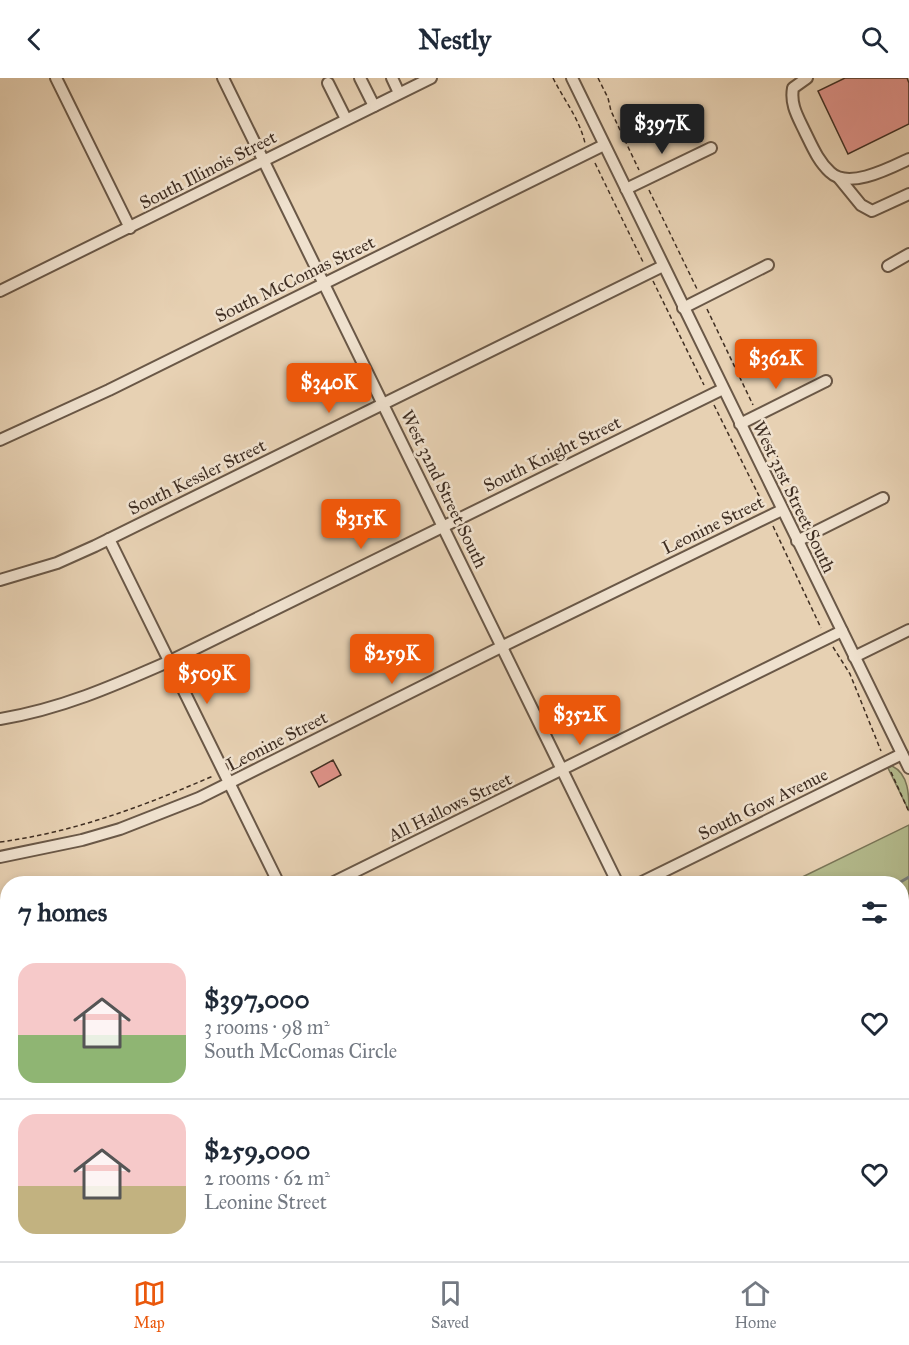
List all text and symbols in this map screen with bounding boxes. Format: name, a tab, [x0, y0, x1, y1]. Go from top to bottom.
icon: back	[18, 23, 51, 56]
text: Nestly	[418, 23, 491, 56]
icon: search	[858, 23, 891, 56]
pin: $397K	[620, 104, 704, 155]
text: $397K	[634, 111, 690, 135]
street label: South Illinois Street	[136, 126, 281, 214]
street label: South McComas Street	[212, 231, 379, 327]
pin: $362K	[734, 339, 818, 390]
text: $362K	[749, 346, 803, 370]
pin: $340K	[287, 363, 371, 414]
text: $340K	[301, 370, 357, 394]
street label: West 32nd Street South	[396, 406, 492, 572]
street label: South Knight Street	[480, 411, 625, 498]
street label: West 31st Street South	[748, 418, 840, 576]
street label: South Kessler Street	[125, 434, 270, 520]
street label: Leonine Street	[659, 491, 768, 559]
pin: $315K	[319, 499, 403, 550]
text: $315K	[335, 506, 387, 530]
pin: $259K	[350, 634, 434, 685]
text: $259K	[364, 641, 420, 665]
pin: $509K	[165, 654, 249, 705]
text: $509K	[178, 661, 236, 685]
pin: $352K	[538, 695, 622, 746]
text: $352K	[553, 702, 607, 726]
street label: Leonine Street	[223, 706, 332, 776]
street label: South Gow Avenue	[695, 763, 831, 845]
street label: All Hallows Street	[384, 767, 516, 847]
text: 7 homes	[18, 896, 107, 928]
icon: filters	[858, 896, 891, 929]
text: $397,000	[204, 983, 310, 1015]
icon: home	[66, 987, 138, 1059]
icon: heart	[858, 1007, 891, 1040]
text: 3 rooms · 98 m²	[204, 1015, 329, 1039]
text: South McComas Circle	[204, 1039, 397, 1063]
text: $259,000	[204, 1134, 310, 1166]
icon: home	[66, 1138, 138, 1210]
icon: heart	[858, 1158, 891, 1191]
text: 2 rooms · 62 m²	[204, 1166, 330, 1190]
text: Leonine Street	[204, 1190, 327, 1214]
tab: Map	[133, 1277, 166, 1332]
tab: Saved	[431, 1277, 469, 1332]
tab: Home	[734, 1277, 776, 1332]

